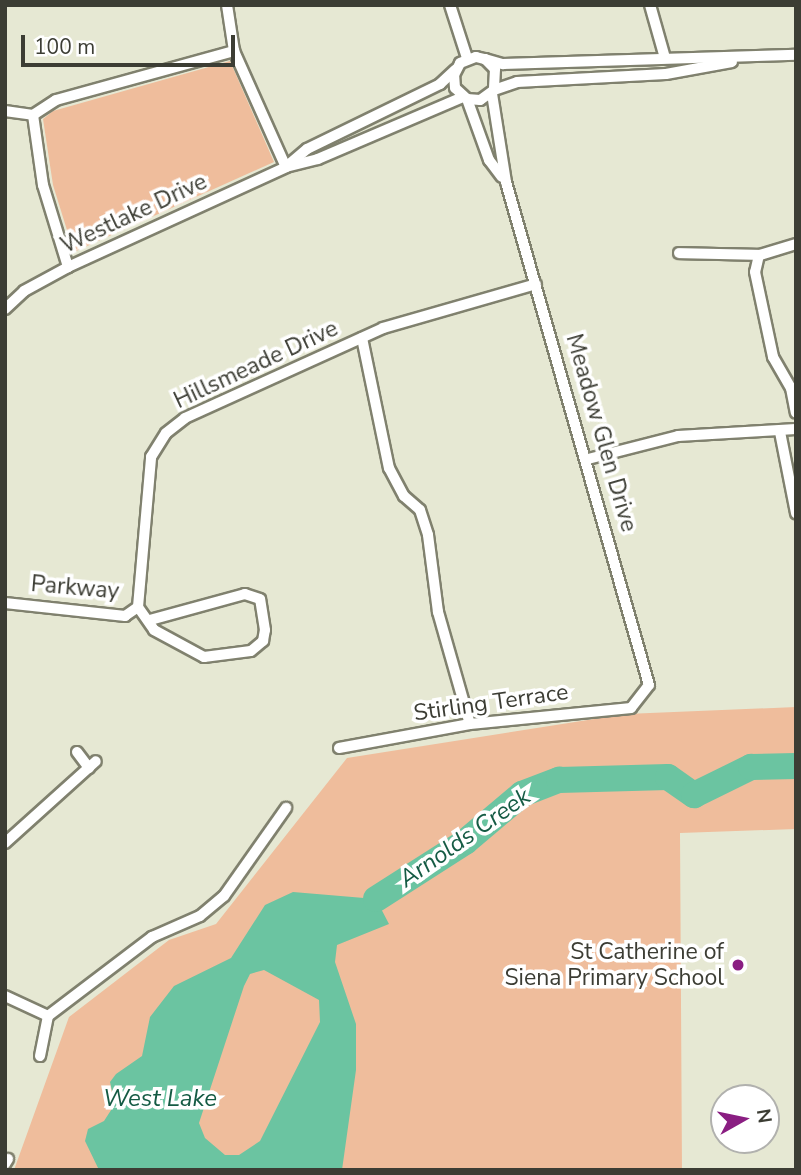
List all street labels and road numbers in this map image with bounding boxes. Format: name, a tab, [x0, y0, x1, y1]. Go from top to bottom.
street label: Westlake Drive	[57, 168, 211, 260]
street label: Hillsmeade Drive	[170, 315, 342, 415]
street label: Meadow Glen Drive	[560, 331, 642, 535]
street label: Parkway	[30, 570, 120, 606]
street label: Stirling Terrace	[412, 678, 570, 728]

